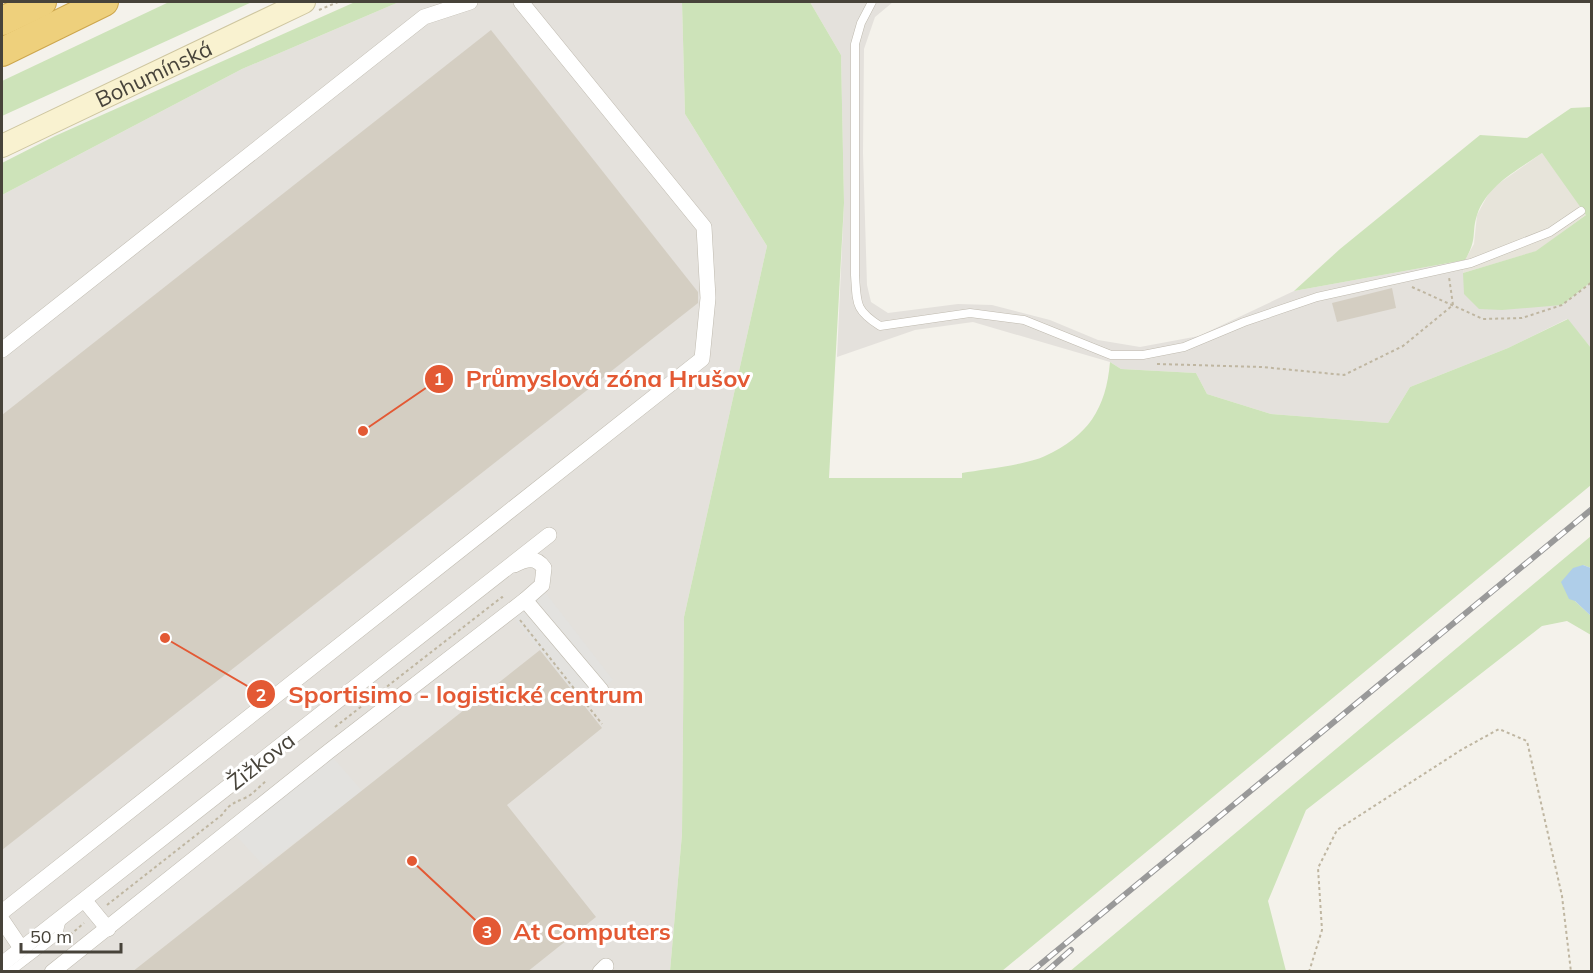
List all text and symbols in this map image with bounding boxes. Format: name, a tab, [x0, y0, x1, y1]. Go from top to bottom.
street label: Bohumínská	[91, 34, 217, 113]
callout: Průmyslová zóna Hrušov	[424, 358, 762, 400]
text: Průmyslová zóna Hrušov	[466, 363, 751, 393]
text: 1	[434, 367, 444, 390]
callout: Sportisimo - logistické centrum	[246, 673, 656, 715]
text: Sportisimo - logistické centrum	[288, 679, 644, 709]
text: 2	[256, 683, 266, 706]
street label: Žižkova	[222, 726, 300, 796]
callout: At Computers	[472, 910, 683, 952]
scale bar	[21, 916, 122, 954]
text: At Computers	[513, 916, 671, 946]
text: 3	[482, 920, 492, 943]
text: 50 m	[30, 925, 72, 948]

